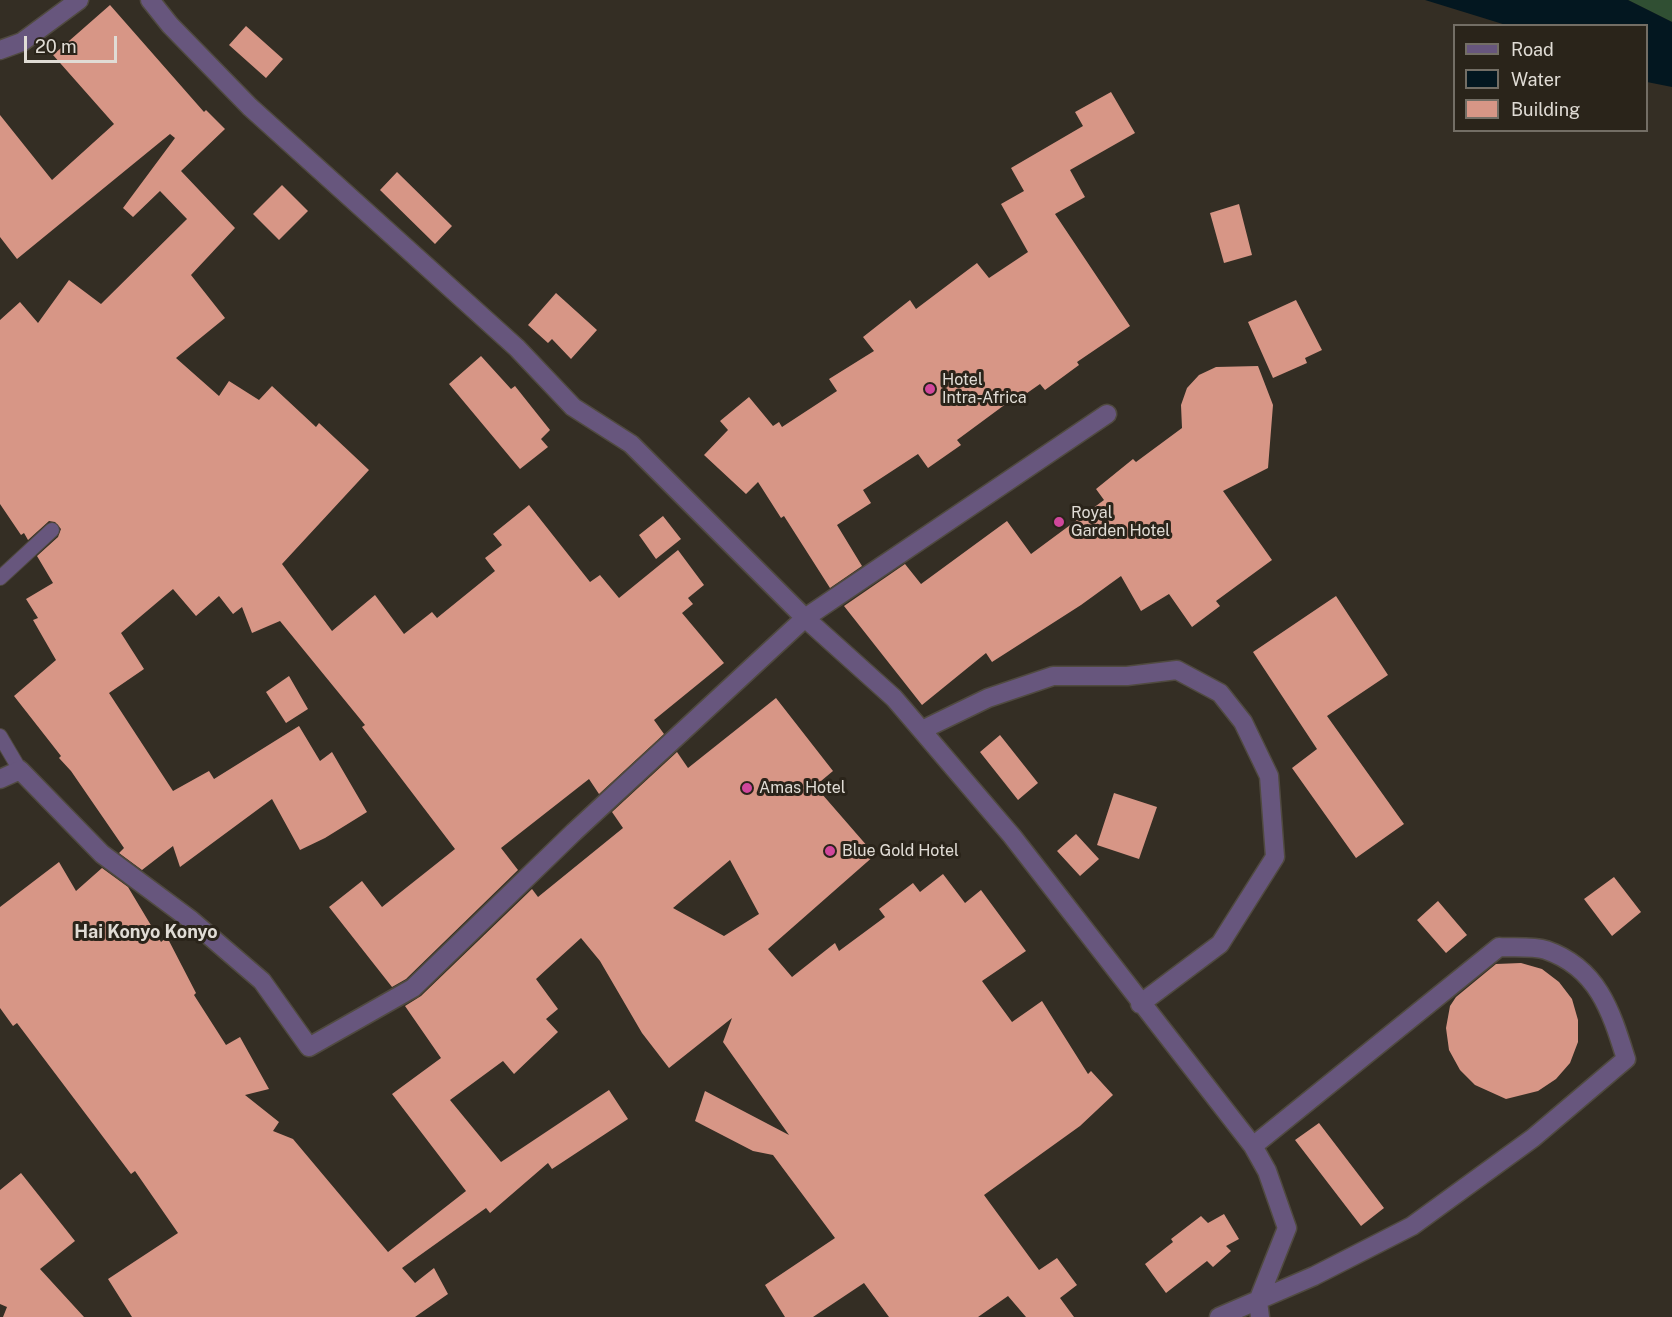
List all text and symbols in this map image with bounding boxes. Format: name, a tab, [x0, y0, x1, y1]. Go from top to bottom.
scale bar	[27, 24, 120, 62]
legend	[1453, 24, 1648, 132]
text: 20 m	[35, 36, 77, 57]
text: Road	[1511, 39, 1554, 60]
text: Water	[1511, 69, 1561, 90]
text: Building	[1511, 99, 1580, 120]
place label: Hotel Intra-Africa	[942, 370, 1027, 408]
marker: Hotel Intra-Africa	[923, 382, 937, 396]
place label: Royal Garden Hotel	[1071, 503, 1170, 541]
marker: Royal Garden Hotel	[1052, 515, 1066, 529]
place label: Amas Hotel	[759, 778, 846, 798]
marker: Amas Hotel	[740, 781, 754, 795]
place label: Blue Gold Hotel	[842, 841, 959, 861]
marker: Blue Gold Hotel	[823, 844, 837, 858]
district label: Hai Konyo Konyo	[74, 921, 218, 943]

